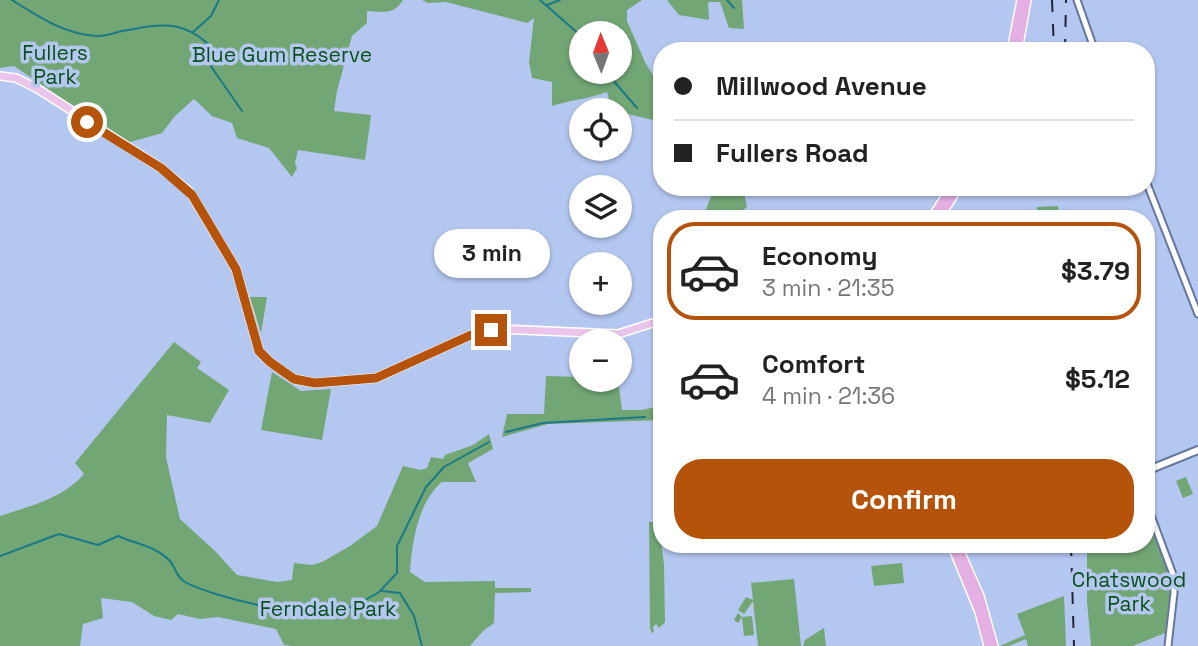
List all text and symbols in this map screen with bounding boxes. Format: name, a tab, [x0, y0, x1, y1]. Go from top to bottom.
north arrow	[569, 21, 632, 84]
map controls	[569, 21, 632, 392]
park label: Fullers Park	[22, 39, 88, 90]
park label: Blue Gum Reserve	[192, 41, 372, 68]
text: Millwood Avenue	[716, 69, 927, 103]
button: locate	[569, 98, 632, 161]
route start	[71, 106, 103, 138]
text: Fullers Road	[716, 136, 869, 170]
button: layers	[569, 175, 632, 238]
callout: 3 min	[433, 229, 549, 278]
text: 3 min	[462, 238, 522, 268]
text: Economy	[762, 239, 878, 273]
icon: car	[678, 240, 741, 303]
button: +	[569, 252, 632, 315]
text: $3.79	[1061, 254, 1130, 288]
text: 3 min · 21:35	[762, 273, 894, 303]
route end	[475, 314, 507, 346]
button: −	[569, 329, 632, 392]
text: Comfort	[762, 347, 865, 381]
icon: car	[678, 348, 741, 411]
text: $5.12	[1065, 362, 1130, 396]
text: 4 min · 21:36	[762, 381, 895, 411]
button: Confirm	[674, 459, 1134, 539]
park label: Chatswood Park	[1072, 566, 1186, 617]
park label: Ferndale Park	[260, 595, 396, 622]

